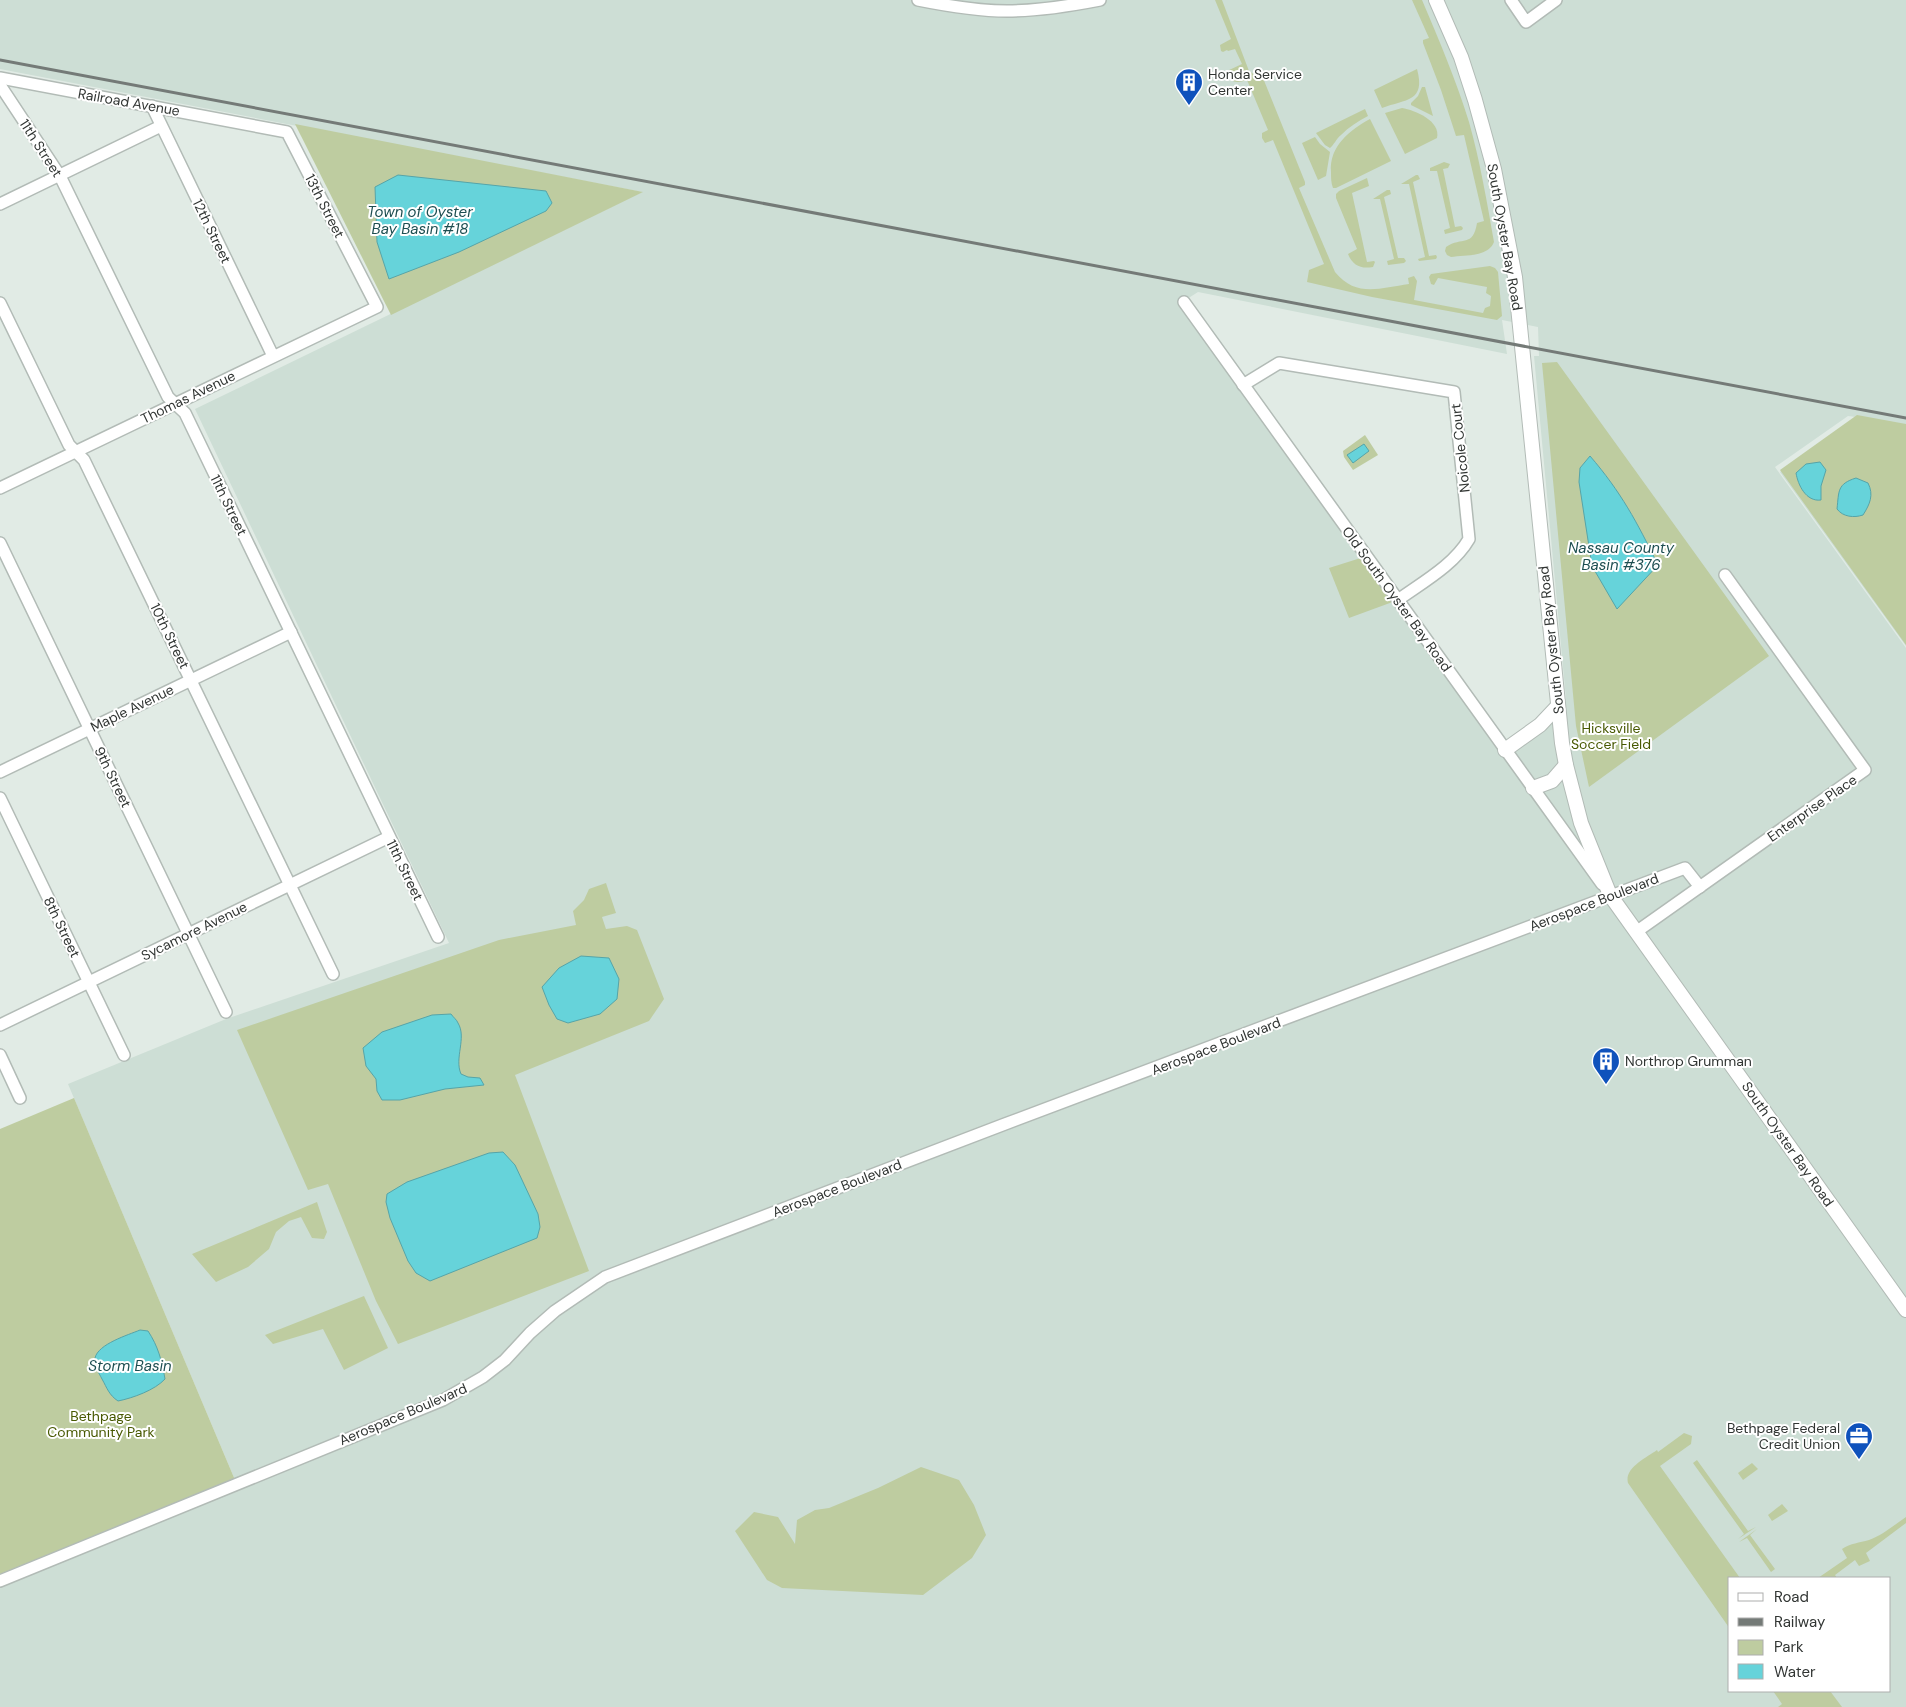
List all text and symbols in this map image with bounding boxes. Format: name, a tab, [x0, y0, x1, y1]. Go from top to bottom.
place label: Honda Service Center	[1208, 65, 1302, 99]
building icon: Honda Service Center	[1174, 67, 1204, 106]
street label: Railroad Avenue	[77, 84, 181, 120]
street label: 11th Street	[16, 116, 66, 180]
street label: South Oyster Bay Road	[1483, 162, 1527, 312]
street label: 13th Street	[301, 171, 349, 241]
street label: 12th Street	[189, 196, 235, 266]
water label: Town of Oyster Bay Basin #18	[367, 202, 473, 239]
street label: Thomas Avenue	[138, 366, 238, 428]
street label: Noicole Court	[1446, 403, 1474, 493]
street label: 11th Street	[207, 472, 251, 538]
street label: Old South Oyster Bay Road	[1338, 523, 1456, 675]
water label: Nassau County Basin #376	[1568, 538, 1675, 575]
street label: South Oyster Bay Road	[1534, 565, 1568, 715]
street label: 10th Street	[146, 600, 194, 672]
street label: Maple Avenue	[87, 680, 177, 736]
park label: Hicksville Soccer Field	[1571, 719, 1651, 753]
street label: 9th Street	[91, 744, 135, 810]
street label: Enterprise Place	[1764, 770, 1860, 846]
street label: 11th Street	[383, 837, 427, 903]
street label: Aerospace Boulevard	[1527, 869, 1661, 935]
street label: 8th Street	[40, 894, 84, 960]
street label: Sycamore Avenue	[138, 898, 250, 964]
street label: Aerospace Boulevard	[1149, 1013, 1283, 1079]
building icon: Northrop Grumman	[1591, 1046, 1621, 1085]
place label: Northrop Grumman	[1625, 1052, 1752, 1070]
street label: South Oyster Bay Road	[1738, 1078, 1838, 1210]
street label: Aerospace Boulevard	[770, 1155, 904, 1221]
water label: Storm Basin	[88, 1356, 172, 1376]
street label: Aerospace Boulevard	[336, 1379, 470, 1449]
park label: Bethpage Community Park	[47, 1407, 155, 1441]
place label: Bethpage Federal Credit Union	[1727, 1419, 1840, 1453]
office icon: Bethpage Federal Credit Union	[1844, 1421, 1874, 1460]
legend	[1728, 1577, 1891, 1692]
text: Road	[1774, 1587, 1809, 1607]
text: Railway	[1774, 1612, 1826, 1632]
text: Park	[1774, 1637, 1804, 1657]
text: Water	[1774, 1662, 1816, 1682]

